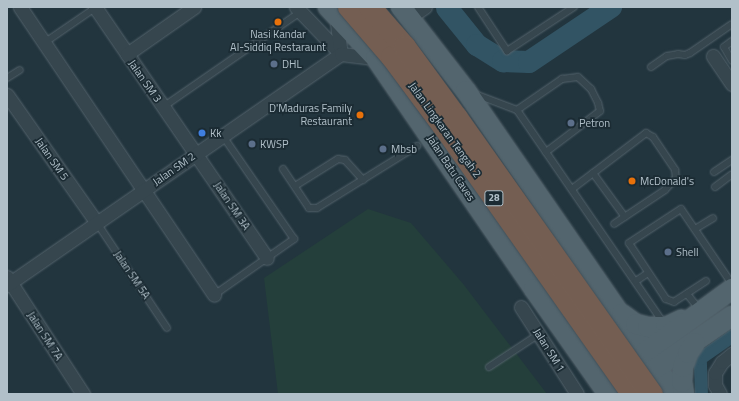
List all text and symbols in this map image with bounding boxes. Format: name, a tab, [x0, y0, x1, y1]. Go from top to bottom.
marker: Nasi Kandar Al-Siddiq Restaraunt	[273, 17, 283, 27]
place label: Nasi Kandar Al-Siddiq Restaraunt	[230, 28, 326, 54]
street label: Jalan SM 3	[126, 57, 164, 105]
place label: DHL	[282, 57, 302, 71]
marker: DHL	[269, 59, 279, 69]
street label: Jalan Lingkaran Tengah 2	[406, 80, 484, 180]
place label: D'Maduras Family Restaurant	[269, 102, 352, 128]
marker: D'Maduras Family Restaurant	[355, 110, 365, 120]
place label: Petron	[579, 116, 610, 130]
marker: Petron	[566, 118, 576, 128]
place label: Kk	[210, 126, 222, 140]
marker: Kk	[197, 128, 207, 138]
street label: Jalan Batu Caves	[424, 132, 478, 204]
street label: Jalan SM 5	[33, 135, 71, 183]
place label: KWSP	[260, 137, 288, 151]
marker: KWSP	[247, 139, 257, 149]
place label: Mbsb	[391, 142, 417, 156]
marker: Mbsb	[378, 144, 388, 154]
street label: Jalan SM 2	[150, 150, 198, 188]
place label: McDonald's	[640, 174, 694, 188]
marker: McDonald's	[627, 176, 637, 186]
street label: Jalan SM 3A	[211, 179, 253, 233]
road number: 28	[484, 190, 504, 206]
place label: Shell	[676, 245, 699, 259]
marker: Shell	[663, 247, 673, 257]
street label: Jalan SM 5A	[111, 248, 153, 302]
street label: Jalan SM 7A	[24, 309, 66, 363]
street label: Jalan SM 1	[530, 326, 568, 374]

